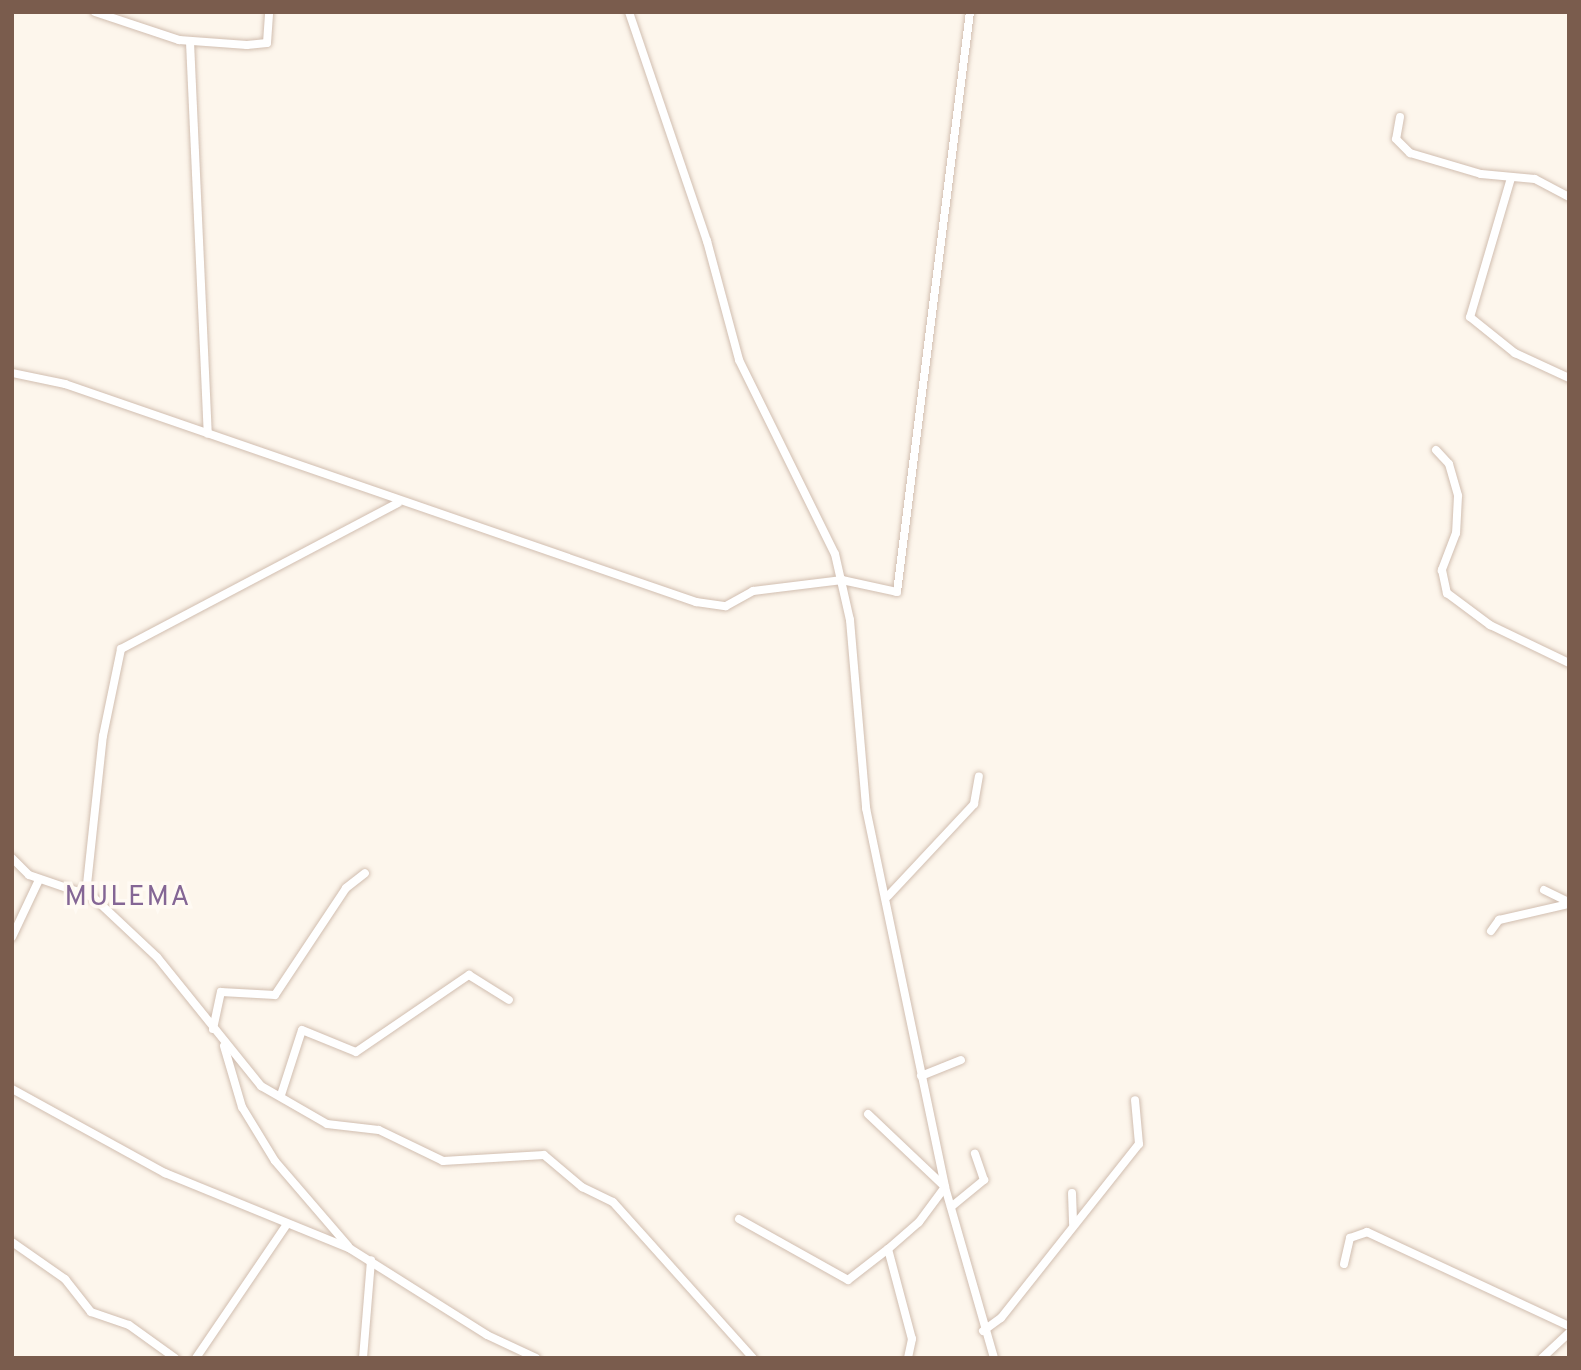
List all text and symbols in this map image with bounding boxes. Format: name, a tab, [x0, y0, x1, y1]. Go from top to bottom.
district label: MULEMA	[65, 881, 191, 915]

